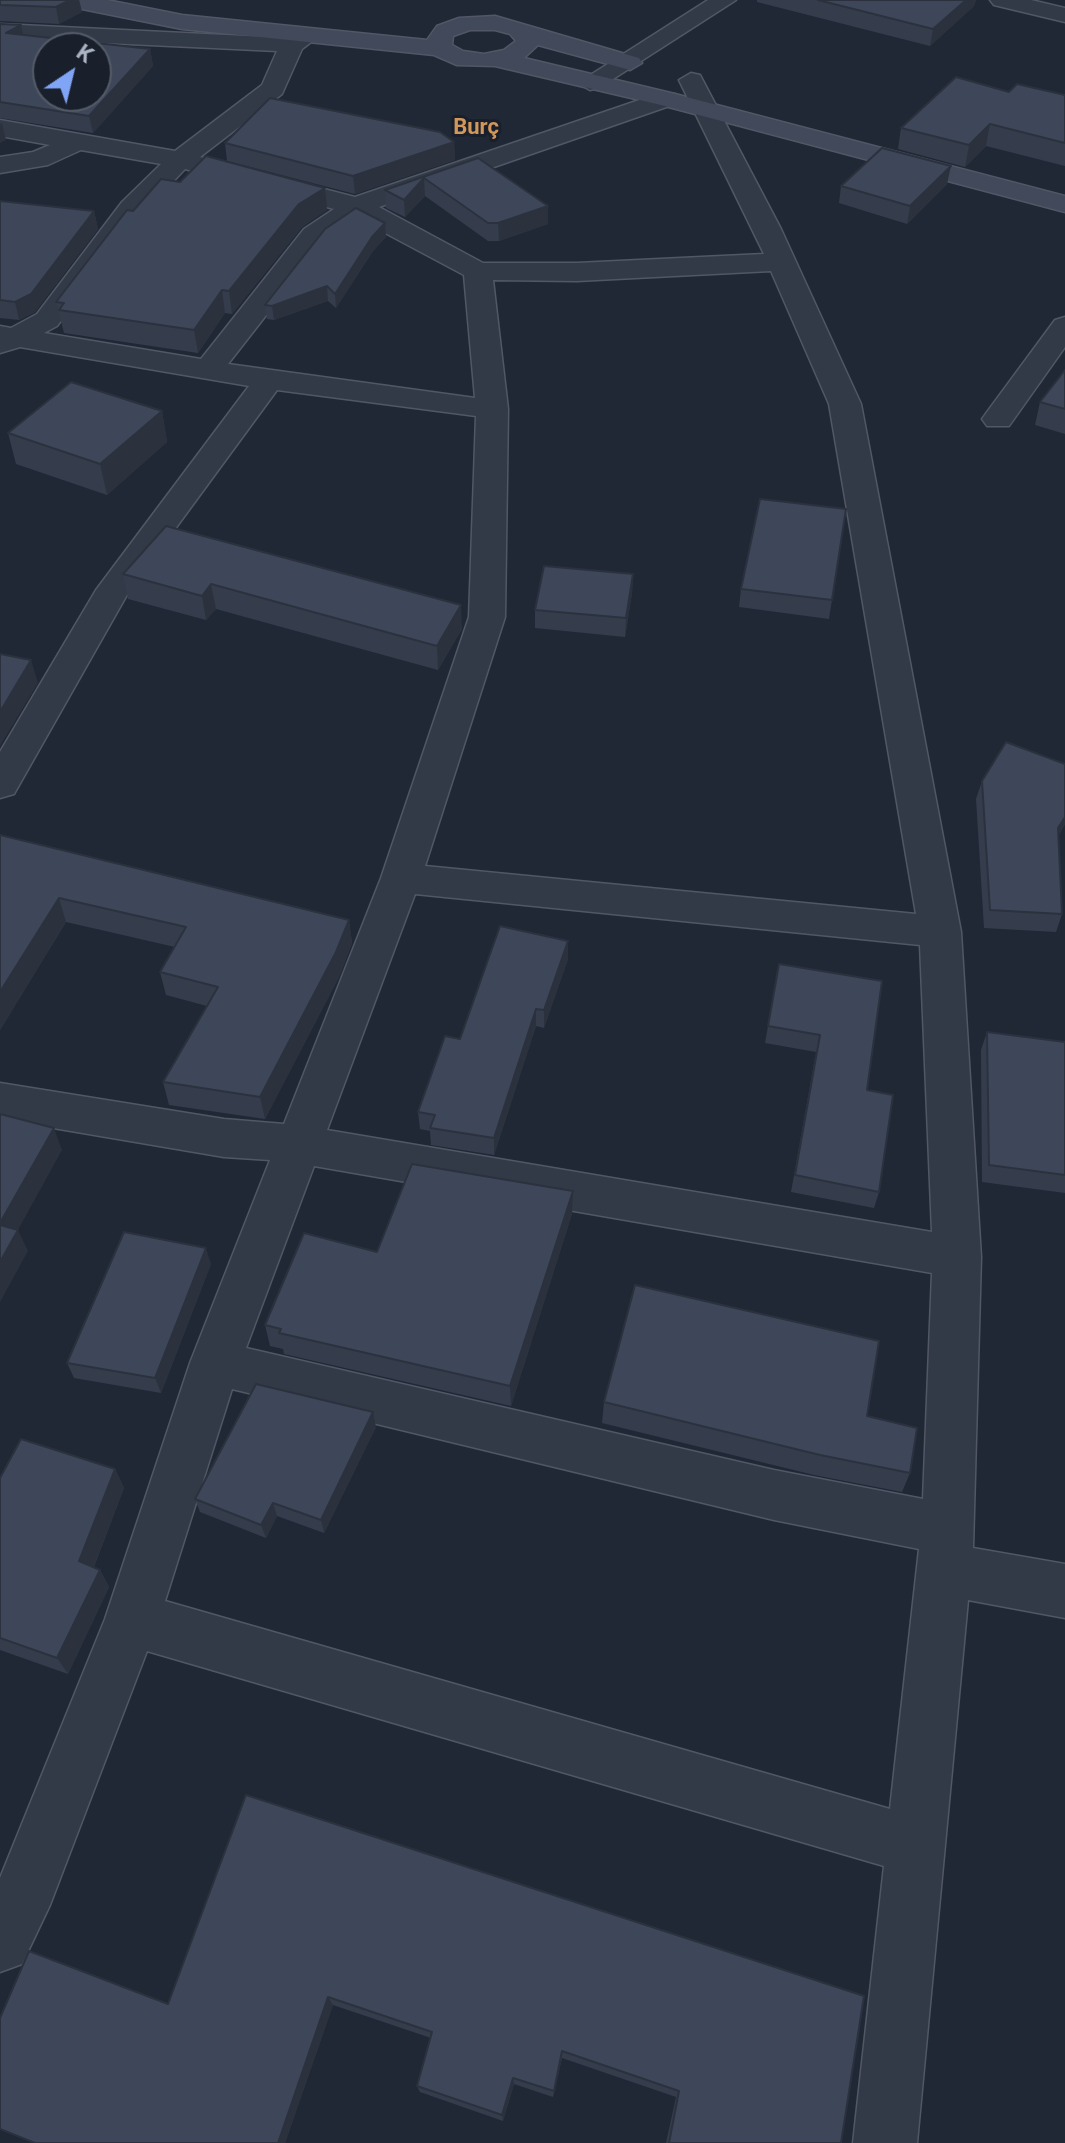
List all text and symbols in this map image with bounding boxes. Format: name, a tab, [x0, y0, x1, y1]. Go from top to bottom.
north arrow	[32, 32, 112, 112]
text: K	[72, 39, 98, 68]
district label: Burç	[453, 115, 499, 141]

